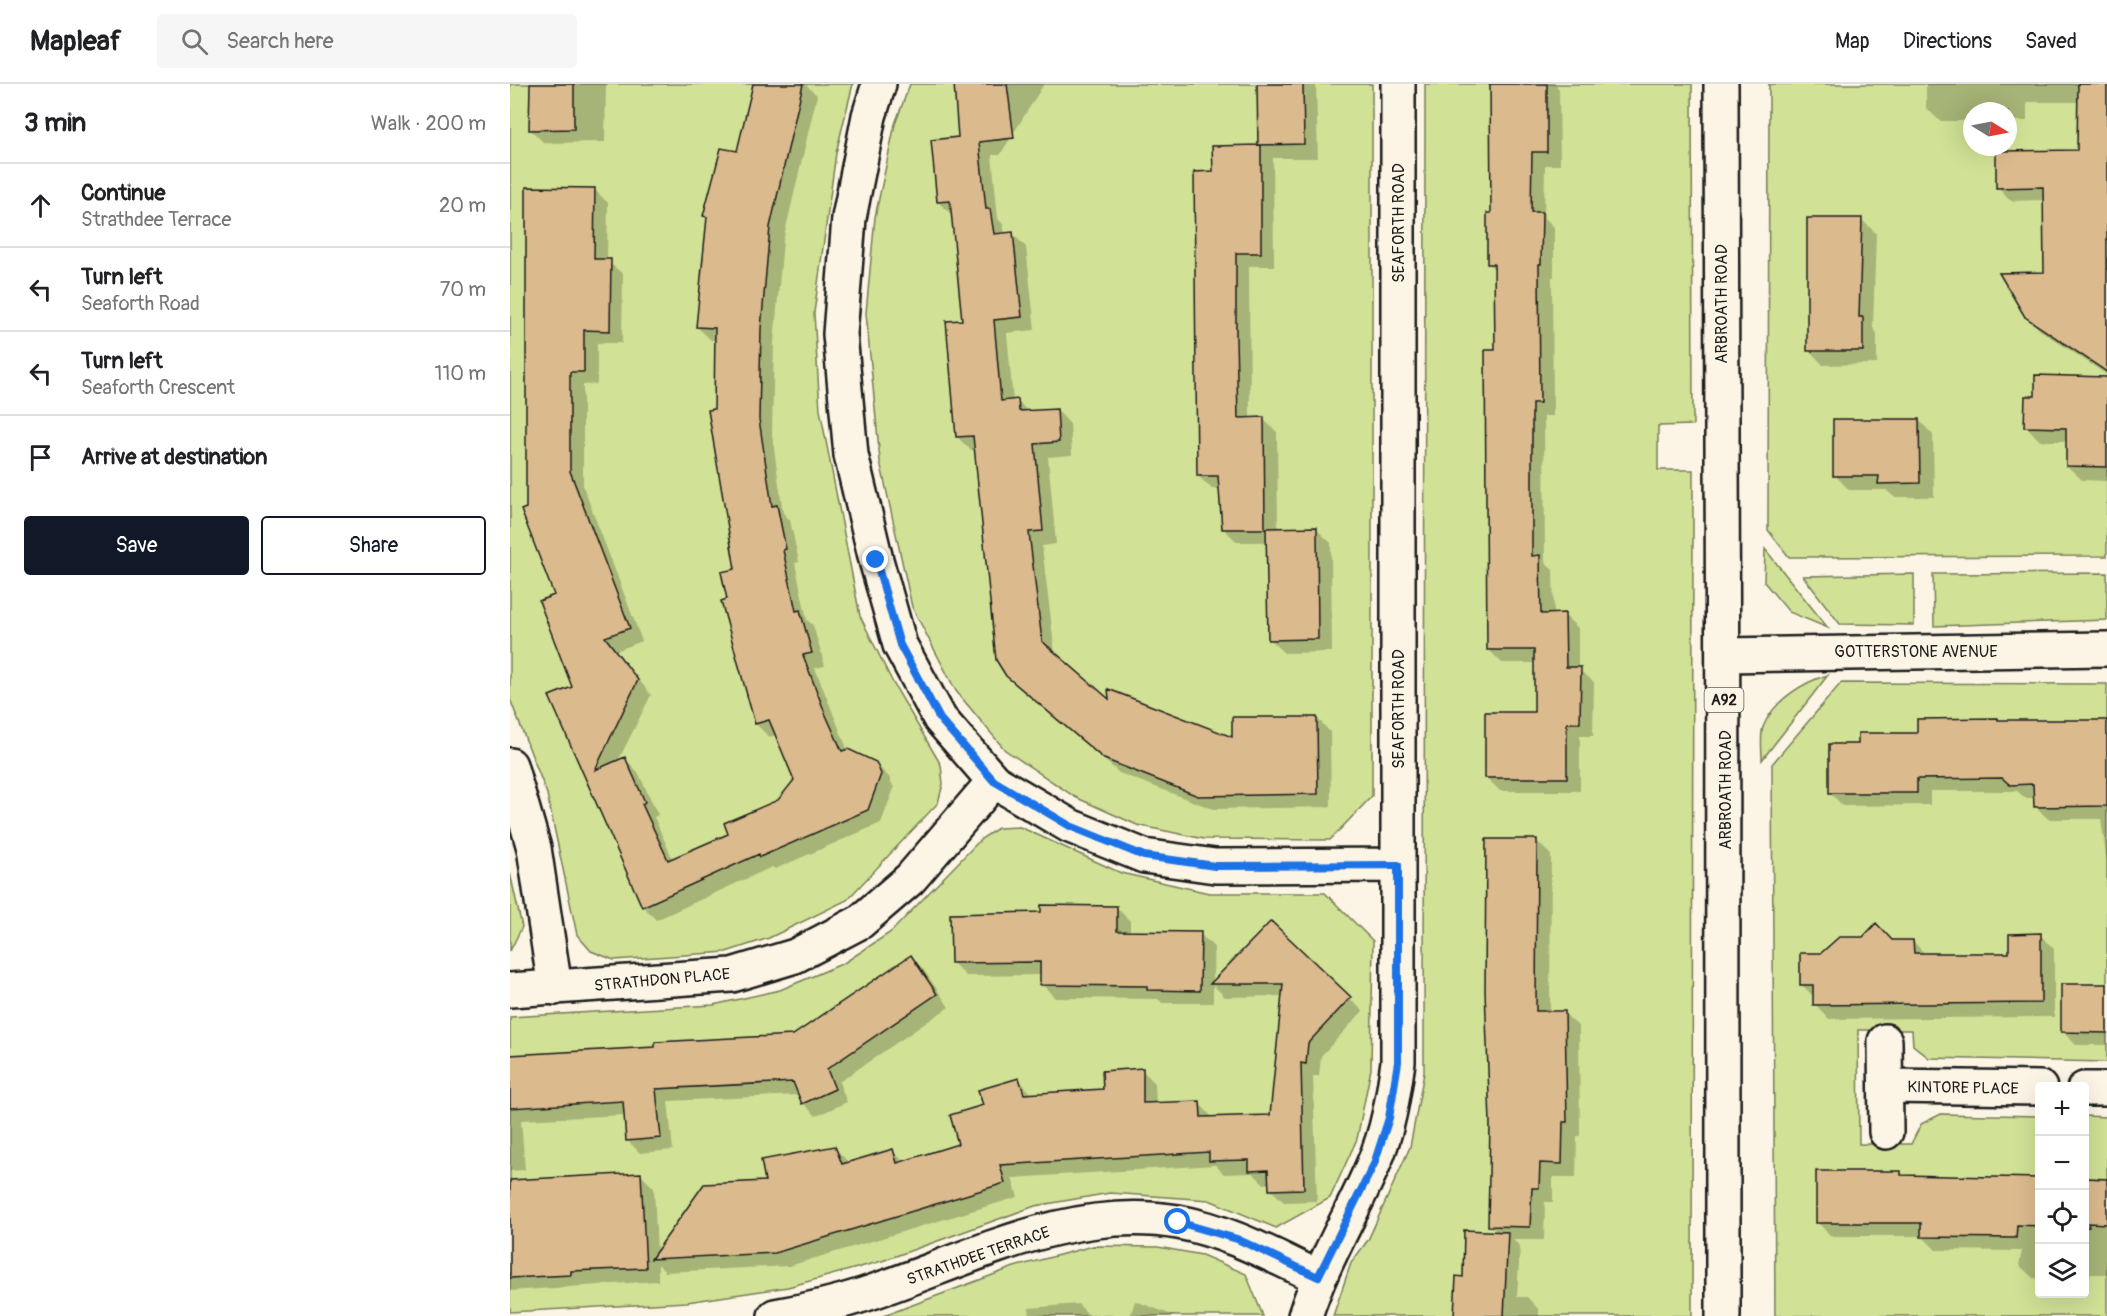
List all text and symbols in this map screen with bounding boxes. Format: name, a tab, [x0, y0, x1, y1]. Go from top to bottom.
search box	[157, 14, 577, 68]
text: Mapleaf	[30, 24, 121, 59]
icon: search	[178, 25, 211, 58]
text: Search here	[226, 27, 334, 55]
text: Map	[1835, 28, 1870, 55]
text: Directions	[1903, 28, 1992, 55]
text: Saved	[2025, 28, 2077, 55]
north arrow	[1963, 102, 2017, 156]
text: 3 min	[24, 107, 86, 139]
text: Walk · 200 m	[371, 111, 486, 136]
street label: SEAFORTH ROAD	[1389, 163, 1409, 283]
text: Continue	[81, 179, 165, 207]
icon: ahead	[24, 189, 57, 222]
text: 20 m	[439, 193, 486, 218]
text: Strathdee Terrace	[81, 207, 231, 232]
street label: ARBROATH ROAD	[1712, 244, 1732, 364]
text: Turn left	[81, 263, 163, 291]
icon: left	[24, 273, 57, 306]
text: 70 m	[440, 277, 486, 302]
text: Seaforth Road	[81, 291, 200, 316]
text: Turn left	[81, 347, 163, 375]
icon: left	[24, 357, 57, 390]
text: 110 m	[435, 361, 486, 386]
text: Seaforth Crescent	[81, 375, 235, 400]
icon: arrive	[24, 441, 57, 474]
text: Arrive at destination	[81, 443, 267, 471]
button: Save	[24, 516, 249, 575]
button: Share	[261, 516, 486, 575]
route end	[862, 546, 888, 572]
street label: GOTTERSTONE AVENUE	[1834, 642, 1998, 662]
street label: SEAFORTH ROAD	[1389, 649, 1409, 769]
road number: A92	[1704, 688, 1744, 712]
street label: ARBROATH ROAD	[1716, 730, 1736, 850]
street label: STRATHDON PLACE	[593, 964, 731, 996]
street label: KINTORE PLACE	[1907, 1077, 2019, 1099]
map controls	[2035, 1082, 2089, 1298]
button: +	[2035, 1082, 2089, 1136]
button: −	[2035, 1136, 2089, 1190]
button: locate	[2035, 1190, 2089, 1244]
route start	[1164, 1208, 1190, 1234]
street label: STRATHDEE TERRACE	[904, 1222, 1053, 1290]
button: layers	[2035, 1244, 2089, 1298]

